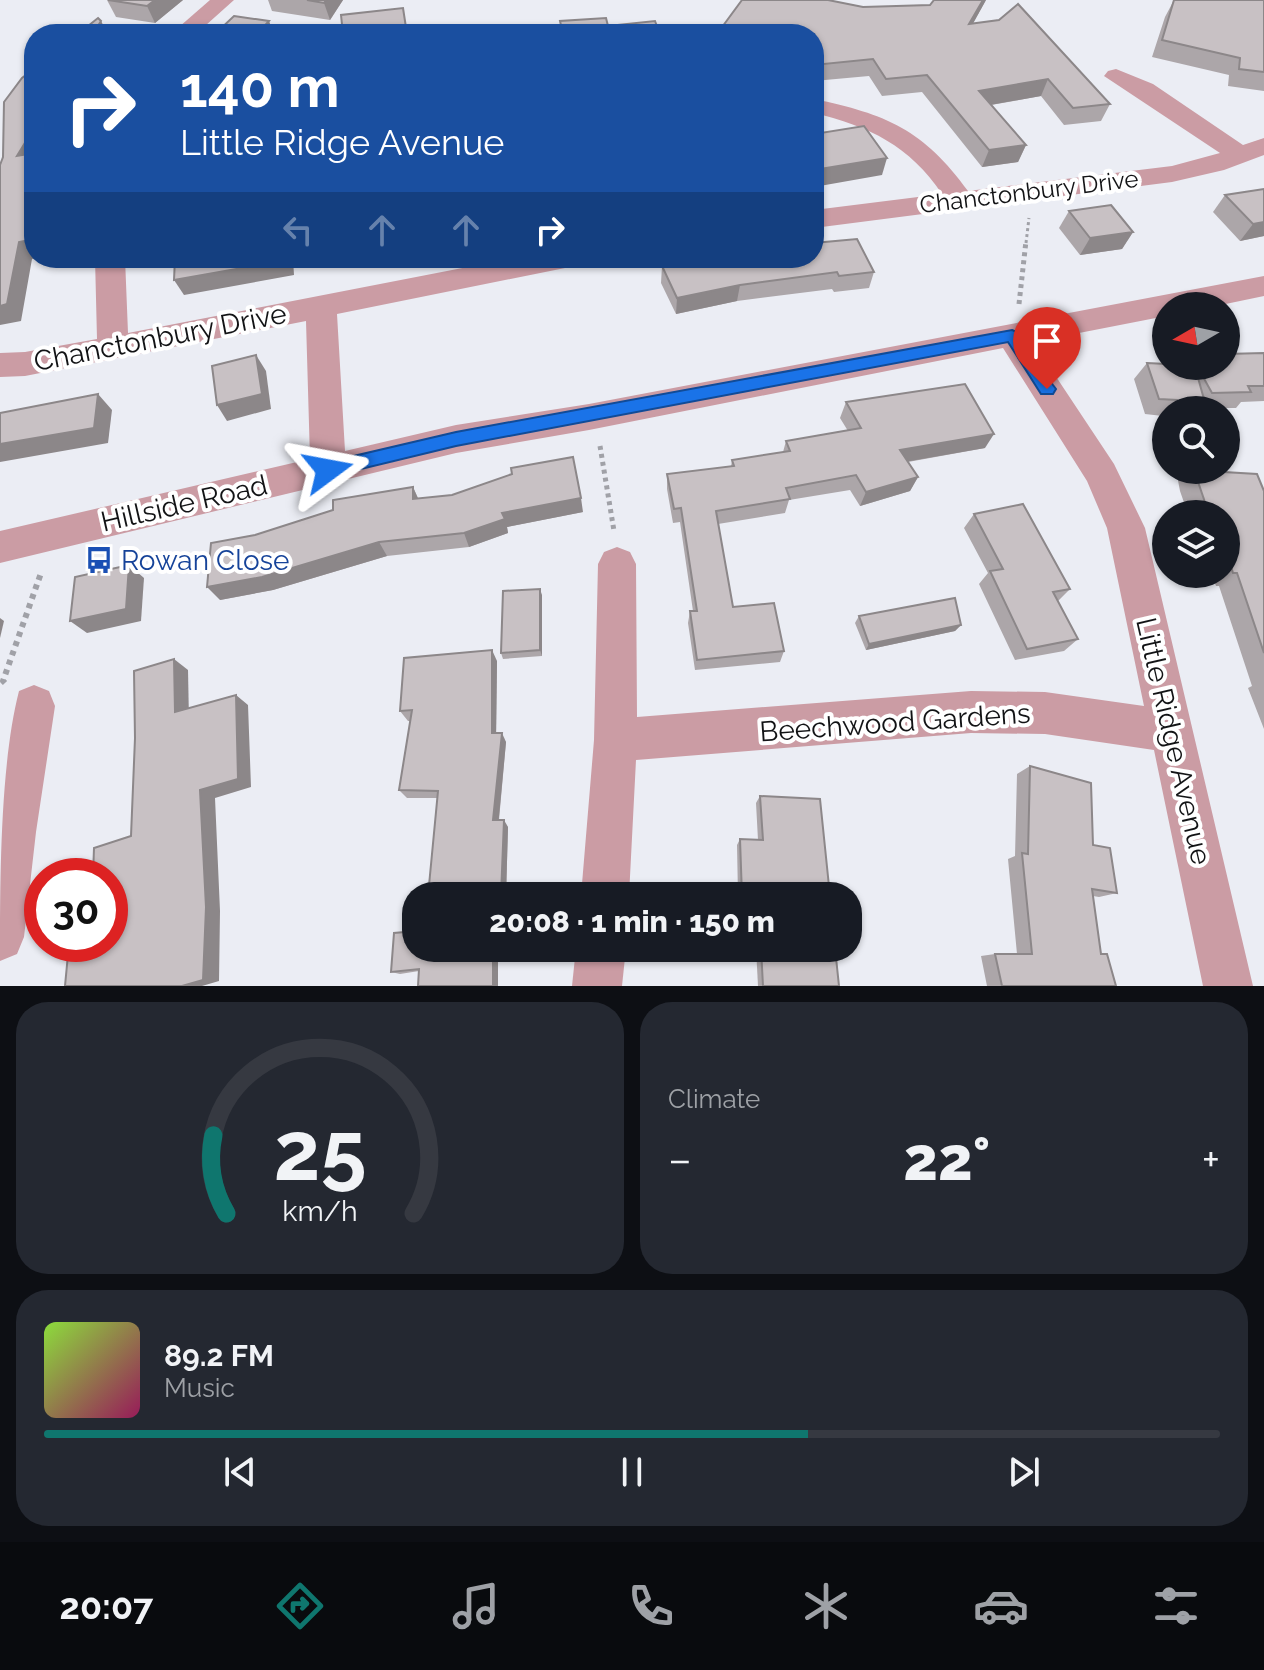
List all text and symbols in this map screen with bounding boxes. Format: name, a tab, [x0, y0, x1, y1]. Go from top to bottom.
text: 140 m	[180, 54, 340, 120]
icon: right	[48, 56, 152, 160]
text: Little Ridge Avenue	[180, 121, 504, 163]
street label: Chanctonbury Drive	[918, 164, 1140, 219]
icon: left	[276, 208, 320, 252]
icon: ahead	[360, 208, 404, 252]
icon: ahead	[444, 208, 488, 252]
icon: right	[528, 208, 572, 252]
north arrow	[1152, 292, 1240, 380]
map controls	[1152, 292, 1240, 588]
street label: Chanctonbury Drive	[31, 297, 289, 378]
pin	[1013, 307, 1081, 389]
icon: arrive	[1025, 319, 1069, 363]
button: search	[1152, 396, 1240, 484]
position arrow	[286, 428, 370, 512]
street label: Hillside Road	[98, 468, 271, 539]
button: layers	[1152, 500, 1240, 588]
place label: Rowan Close	[121, 544, 290, 577]
bus stop icon: Rowan Close	[84, 545, 114, 575]
street label: Little Ridge Avenue	[1129, 614, 1218, 868]
street label: Beechwood Gardens	[758, 697, 1032, 748]
speed limit sign: 30	[24, 858, 128, 962]
text: 20:08 · 1 min · 150 m	[489, 904, 775, 939]
text: Climate	[668, 1084, 760, 1114]
text: 25	[273, 1102, 367, 1199]
text: 22°	[903, 1124, 990, 1194]
text: −	[668, 1134, 692, 1185]
text: +	[1202, 1134, 1220, 1185]
text: km/h	[282, 1194, 358, 1228]
text: 89.2 FM	[164, 1338, 274, 1373]
text: Music	[164, 1373, 235, 1403]
icon: previous	[218, 1450, 262, 1494]
icon: pause	[610, 1450, 654, 1494]
icon: next	[1002, 1450, 1046, 1494]
icon: directions	[272, 1578, 328, 1634]
icon: music	[448, 1578, 504, 1634]
icon: phone	[623, 1578, 679, 1634]
icon: climate	[798, 1578, 854, 1634]
icon: car	[973, 1578, 1029, 1634]
icon: filters	[1148, 1578, 1204, 1634]
text: 20:07	[60, 1585, 153, 1627]

